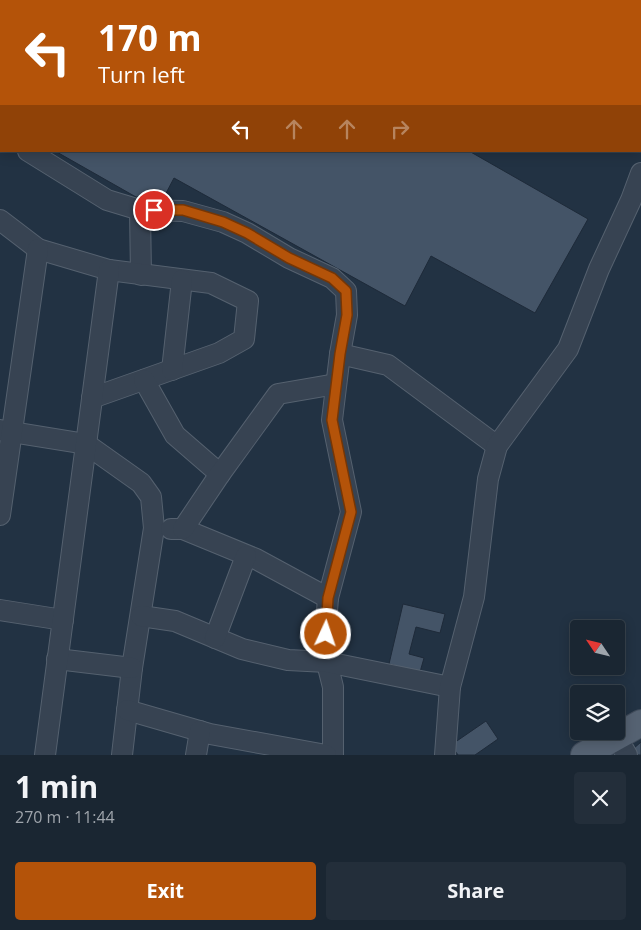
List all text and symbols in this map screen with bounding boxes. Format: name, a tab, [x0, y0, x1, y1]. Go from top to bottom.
text: 170 m	[98, 14, 202, 61]
icon: left	[15, 20, 80, 85]
text: Turn left	[98, 59, 185, 89]
icon: left	[227, 115, 255, 143]
icon: ahead	[280, 115, 308, 143]
icon: ahead	[333, 115, 361, 143]
icon: right	[386, 115, 414, 143]
pin	[133, 189, 175, 231]
icon: arrive	[140, 196, 168, 224]
position arrow	[299, 607, 351, 659]
north arrow	[570, 620, 625, 675]
map controls	[570, 620, 625, 740]
button: layers	[570, 685, 625, 740]
text: 1 min	[15, 766, 98, 807]
button: close	[574, 772, 626, 824]
text: 270 m · 11:44	[15, 806, 115, 828]
button: Exit	[15, 862, 316, 920]
button: Share	[326, 862, 626, 920]

